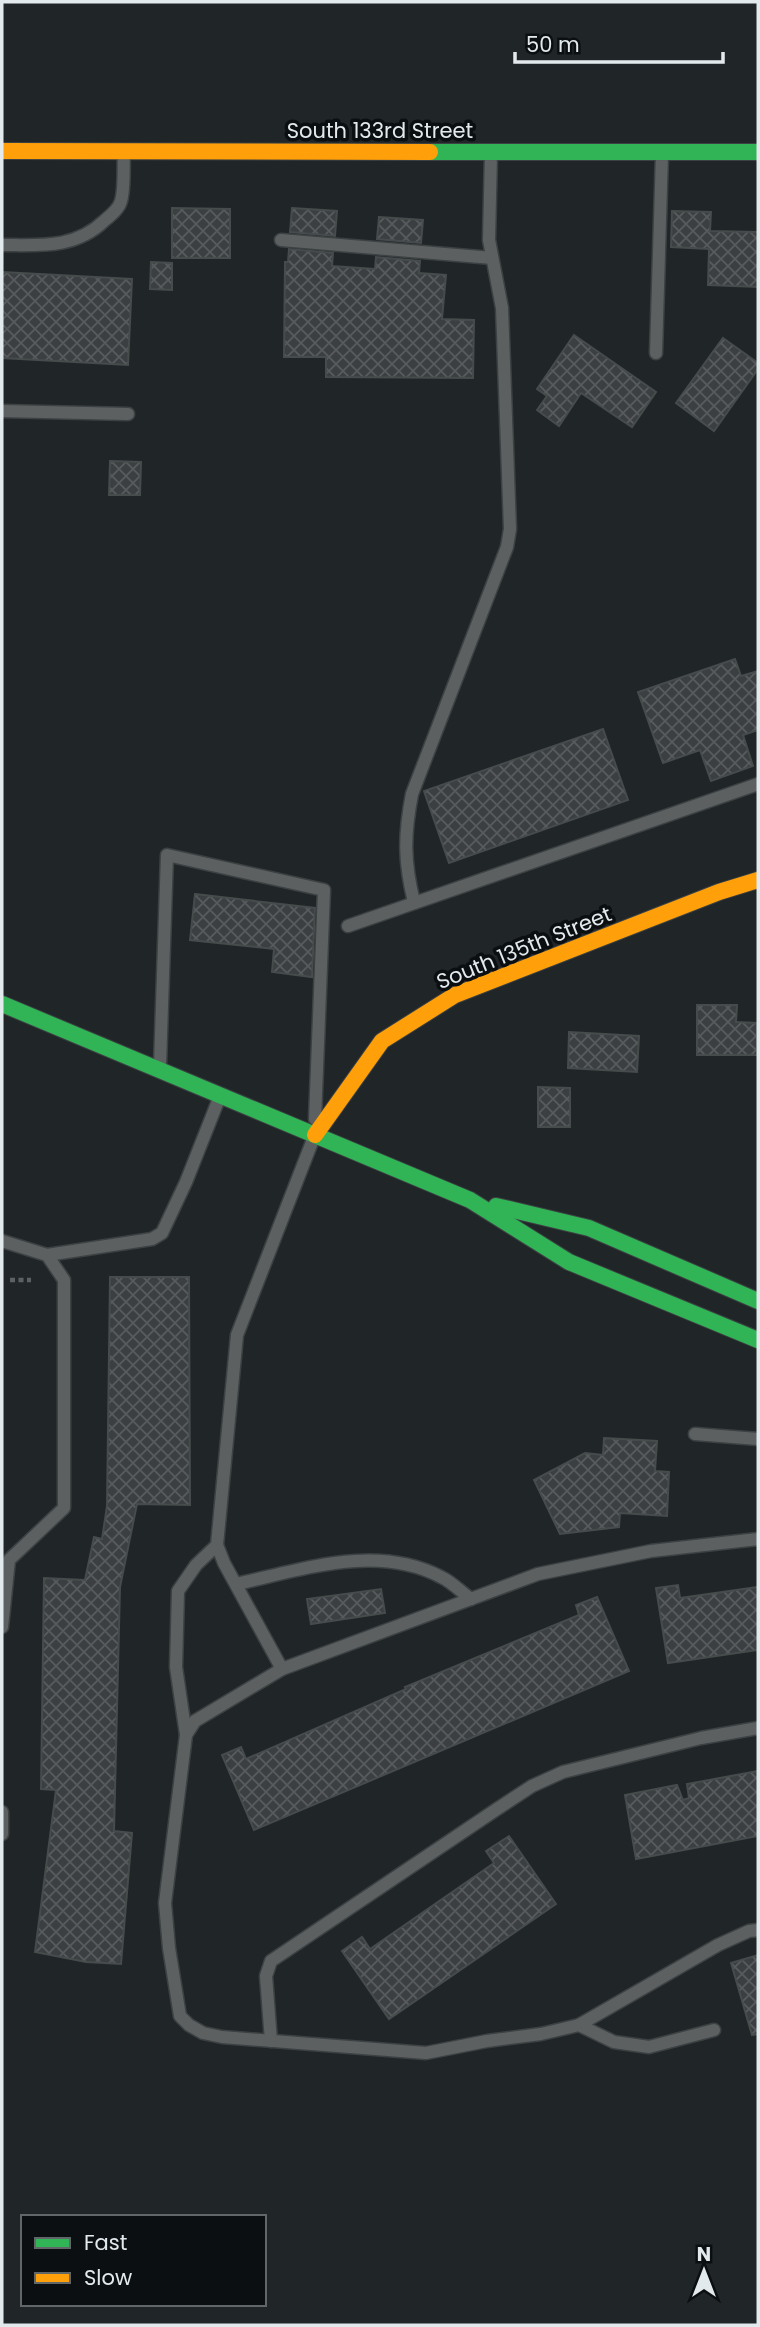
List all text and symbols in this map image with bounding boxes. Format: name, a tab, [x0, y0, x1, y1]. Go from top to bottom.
scale bar	[515, 21, 723, 65]
text: 50 m	[526, 30, 580, 59]
street label: South 133rd Street	[287, 116, 473, 145]
street label: South 135th Street	[432, 899, 616, 996]
legend	[21, 2215, 266, 2306]
text: Fast	[84, 2228, 127, 2257]
north arrow	[669, 2236, 739, 2306]
text: N	[697, 2241, 711, 2268]
text: Slow	[84, 2263, 132, 2292]

